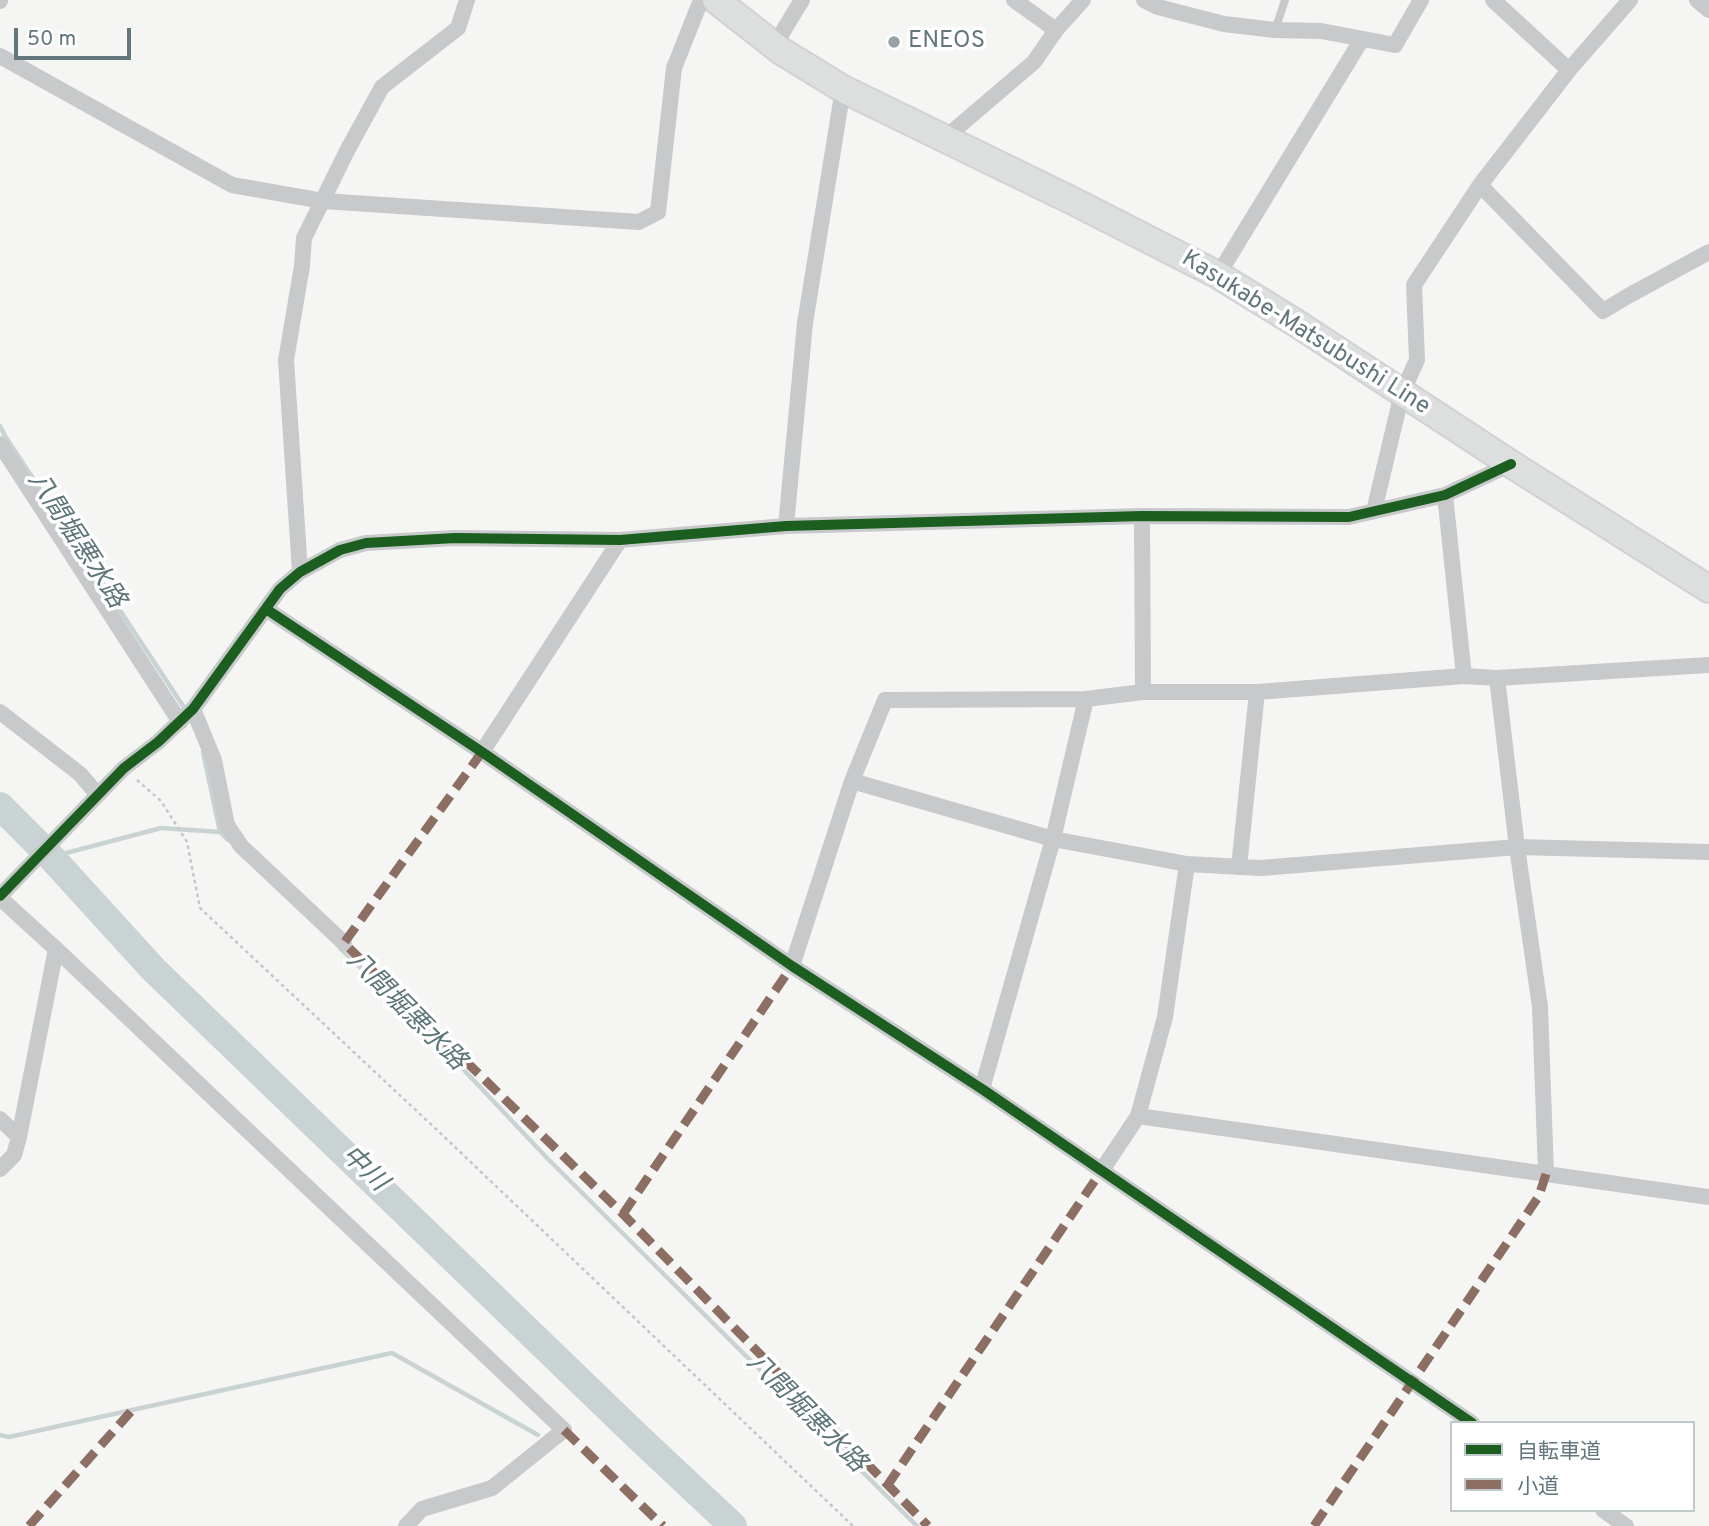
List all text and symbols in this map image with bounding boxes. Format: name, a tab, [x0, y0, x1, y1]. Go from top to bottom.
scale bar	[18, 14, 135, 58]
text: 50 m	[27, 26, 76, 53]
place label: ENEOS	[908, 28, 985, 56]
marker: ENEOS	[886, 34, 902, 50]
street label: Kasukabe-Matsubushi Line	[1175, 246, 1435, 422]
water label: 八間堀悪水路	[19, 467, 131, 615]
water label: 八間堀悪水路	[339, 946, 471, 1078]
water label: 中川	[333, 1141, 393, 1199]
water label: 八間堀悪水路	[739, 1348, 871, 1480]
legend	[1450, 1421, 1695, 1512]
text: 自転車道	[1517, 1439, 1601, 1466]
text: 小道	[1517, 1474, 1559, 1501]

